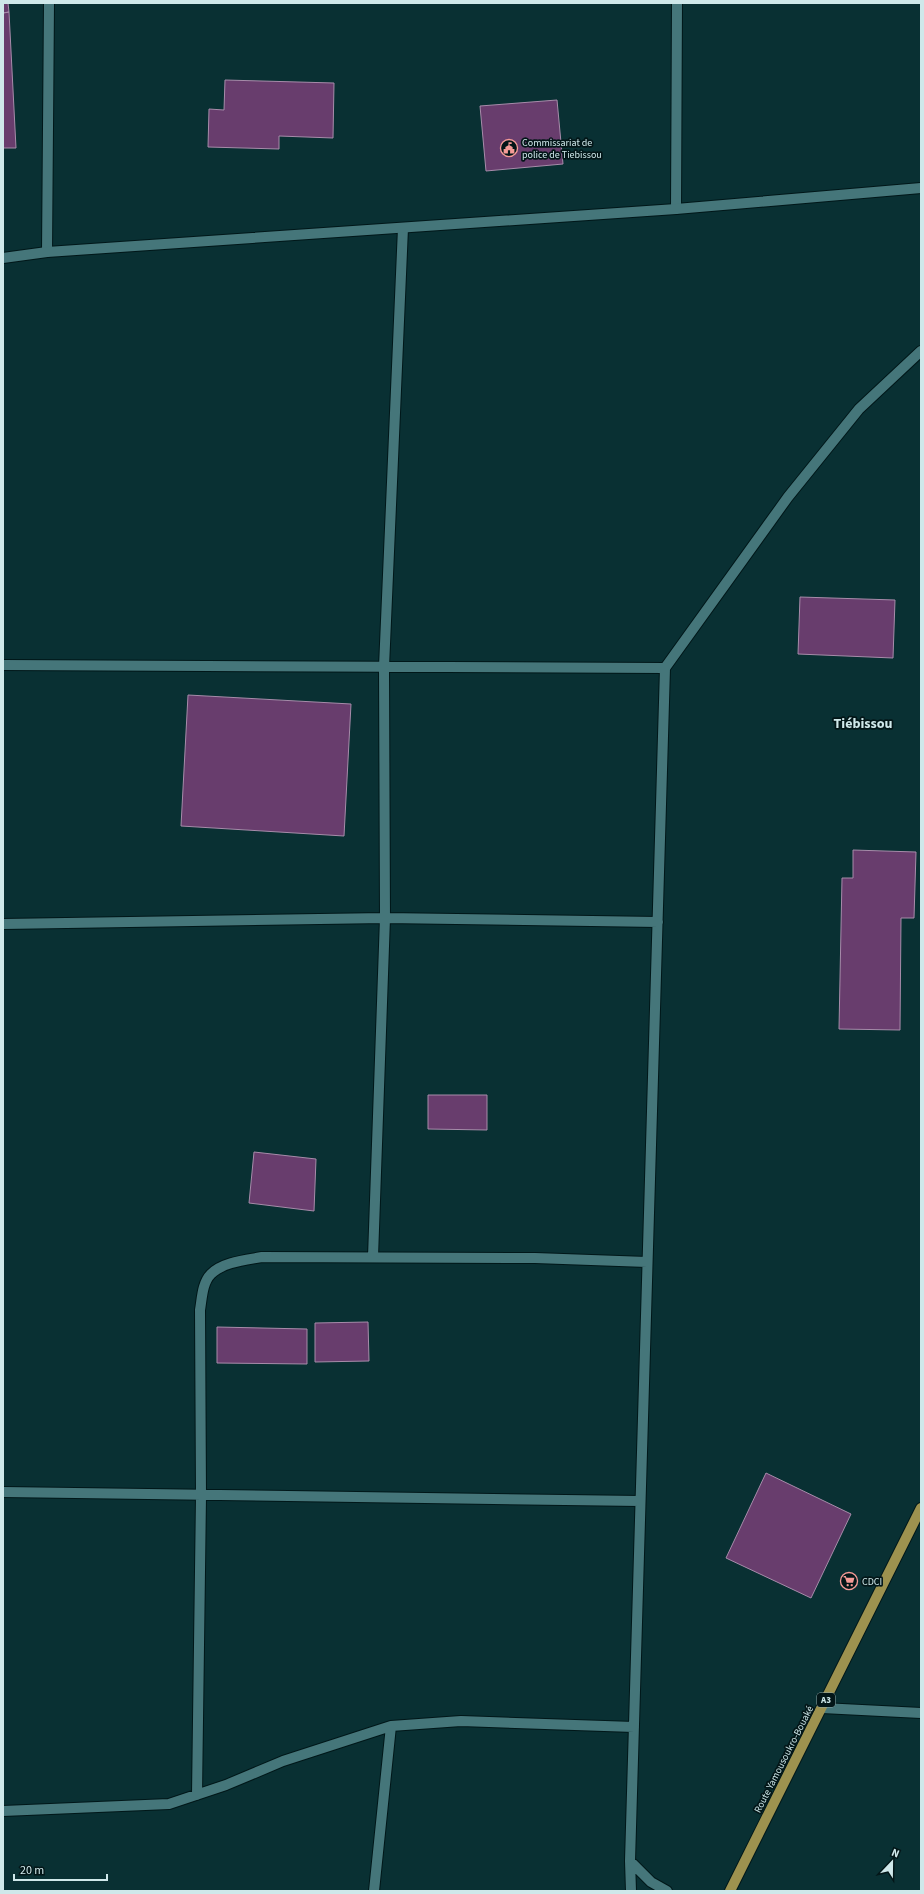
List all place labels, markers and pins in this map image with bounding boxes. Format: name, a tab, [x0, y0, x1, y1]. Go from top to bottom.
place label: Commissariat de police de Tiebissou	[522, 136, 602, 162]
public building icon: Commissariat de police de Tiebissou	[499, 138, 519, 158]
supermarket icon: CDCI	[839, 1571, 859, 1591]
place label: CDCI	[862, 1575, 882, 1589]

